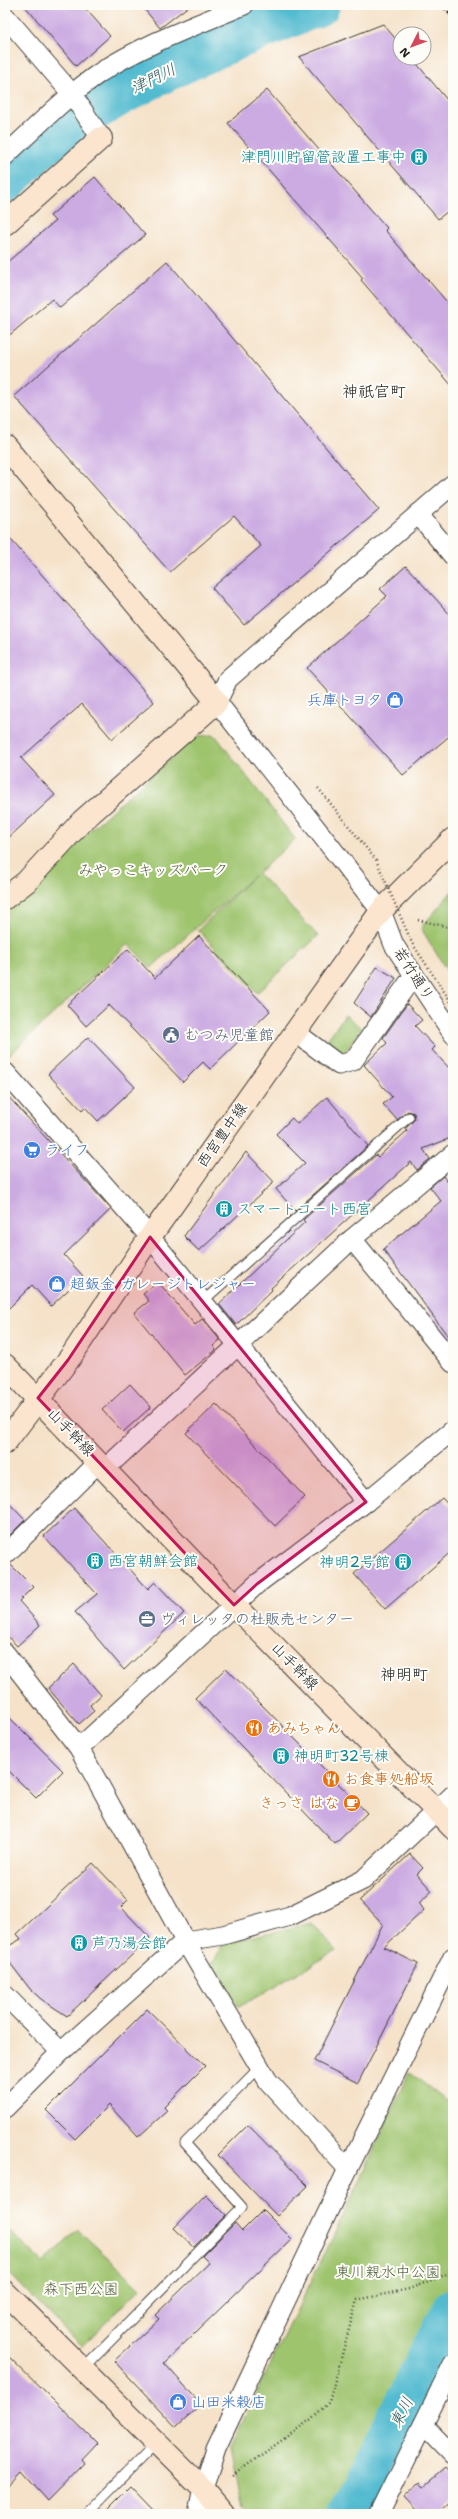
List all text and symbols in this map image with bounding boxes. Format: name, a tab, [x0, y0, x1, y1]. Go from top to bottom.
north arrow	[392, 26, 432, 66]
text: N	[396, 44, 413, 61]
water label: 津門川	[127, 58, 179, 98]
place label: 津門川貯留管設置工事中	[241, 147, 406, 167]
building icon: 津門川貯留管設置工事中	[409, 147, 429, 167]
district label: 神祇官町	[342, 381, 406, 402]
place label: 兵庫トヨタ	[307, 690, 382, 710]
shop icon: 兵庫トヨタ	[385, 690, 405, 710]
park label: みやっこキッズパーク	[78, 860, 228, 880]
street label: 若竹通り	[389, 943, 439, 1005]
public building icon: むつみ児童館	[161, 1025, 181, 1045]
place label: むつみ児童館	[184, 1025, 274, 1045]
street label: 西宮豊中線	[192, 1099, 252, 1171]
supermarket icon: ライフ	[22, 1140, 42, 1160]
place label: ライフ	[45, 1140, 89, 1160]
building icon: スマートコート西宮	[214, 1199, 234, 1219]
place label: スマートコート西宮	[237, 1199, 372, 1219]
shop icon: 超鈑金 ガレージトレジャー	[47, 1274, 67, 1294]
place label: 超鈑金 ガレージトレジャー	[70, 1274, 256, 1294]
street label: 山手幹線	[43, 1403, 99, 1461]
building icon: 西宮朝鮮会館	[85, 1551, 105, 1571]
place label: 西宮朝鮮会館	[108, 1551, 198, 1571]
place label: 神明2号館	[319, 1552, 390, 1572]
building icon: 神明2号館	[393, 1552, 413, 1572]
office icon: ヴィレッタの杜販売センター	[137, 1609, 157, 1629]
place label: ヴィレッタの杜販売センター	[160, 1609, 354, 1629]
street label: 山手幹線	[267, 1637, 323, 1695]
district label: 神明町	[380, 1664, 428, 1685]
restaurant icon: あみちゃん	[244, 1718, 264, 1738]
place label: あみちゃん	[267, 1718, 341, 1738]
building icon: 神明町32号棟	[271, 1746, 291, 1766]
place label: 神明町32号棟	[294, 1746, 389, 1766]
restaurant icon: お食事処船坂	[321, 1769, 341, 1789]
place label: お食事処船坂	[344, 1769, 434, 1789]
place label: きっさ はな	[259, 1793, 339, 1813]
cafe icon: きっさ はな	[342, 1793, 362, 1813]
building icon: 芦乃湯会館	[69, 1933, 89, 1953]
place label: 芦乃湯会館	[92, 1933, 167, 1953]
park label: 東川親水中公園	[335, 2262, 441, 2282]
park label: 森下西公園	[43, 2279, 119, 2299]
shop icon: 山田米穀店	[168, 2392, 188, 2412]
place label: 山田米穀店	[191, 2392, 266, 2412]
water label: 東川	[385, 2393, 418, 2431]

